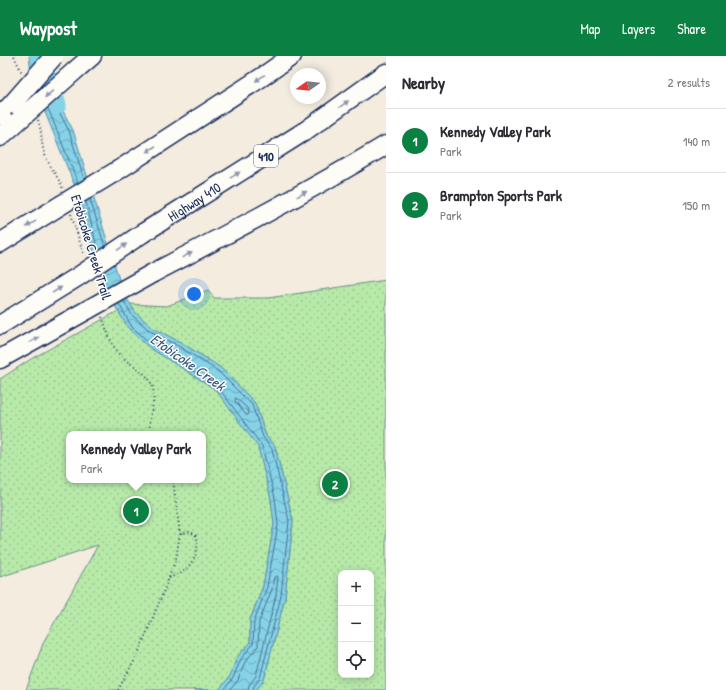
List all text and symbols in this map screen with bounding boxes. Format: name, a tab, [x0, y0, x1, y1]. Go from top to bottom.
text: Waypost	[20, 15, 77, 41]
text: Map	[580, 19, 600, 38]
text: Layers	[622, 19, 655, 38]
text: Share	[677, 19, 706, 38]
north arrow	[290, 68, 326, 104]
text: Nearby	[402, 71, 445, 94]
text: 2 results	[668, 73, 710, 91]
one-way arrow	[255, 75, 266, 82]
one-way arrow	[44, 89, 54, 98]
one-way arrow	[338, 99, 349, 108]
text: Kennedy Valley Park	[440, 121, 551, 142]
text: 1	[413, 132, 417, 150]
text: 140 m	[683, 132, 710, 150]
text: Park	[440, 142, 462, 160]
one-way arrow	[146, 145, 156, 153]
road number: 410	[254, 145, 278, 167]
one-way arrow	[229, 172, 241, 179]
street label: Highway 410	[163, 177, 224, 225]
text: Brampton Sports Park	[440, 185, 562, 206]
one-way arrow	[296, 190, 308, 197]
street label: Etobicoke Creek Trail	[67, 192, 117, 302]
text: 2	[412, 196, 418, 214]
text: 150 m	[682, 196, 710, 214]
text: Park	[440, 206, 462, 224]
one-way arrow	[25, 220, 36, 228]
one-way arrow	[117, 243, 128, 251]
one-way arrow	[182, 252, 193, 259]
your location	[184, 284, 204, 304]
one-way arrow	[51, 286, 63, 293]
water label: Etobicoke Creek	[146, 328, 231, 397]
one-way arrow	[28, 336, 40, 343]
popup	[66, 431, 206, 483]
text: Kennedy Valley Park	[81, 438, 191, 459]
text: Park	[81, 459, 102, 477]
pin: 2	[322, 469, 348, 499]
pin: 1	[123, 496, 149, 526]
map controls	[338, 570, 374, 678]
button: +	[338, 570, 374, 606]
button: −	[338, 606, 374, 642]
button: locate	[338, 642, 374, 678]

